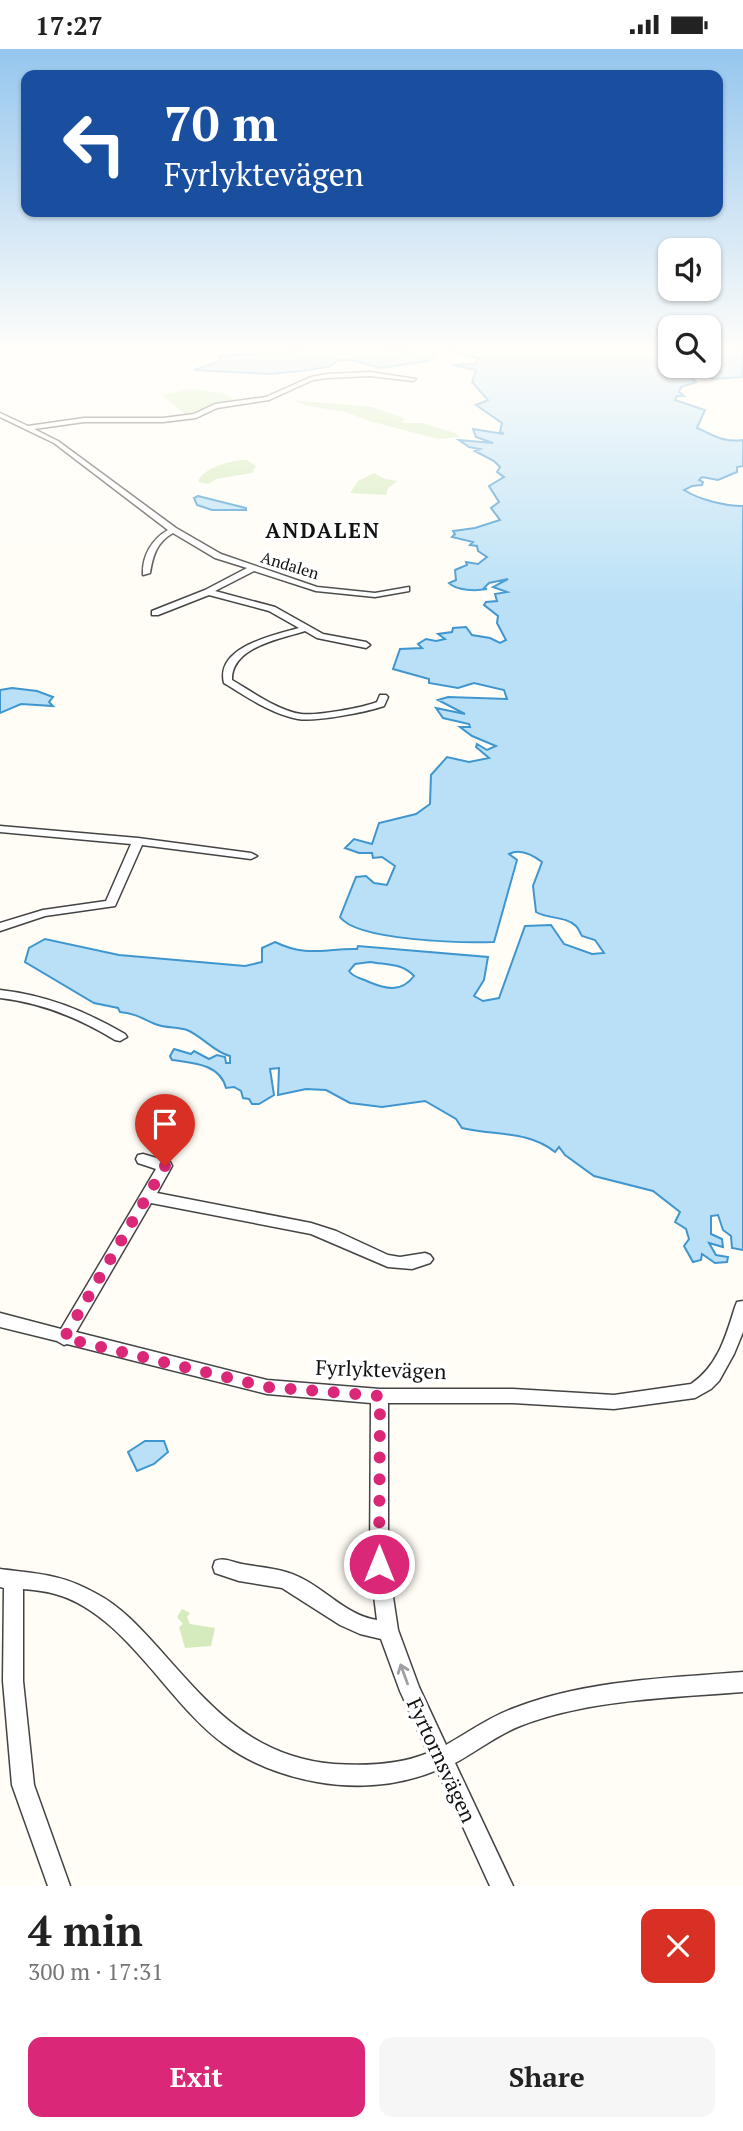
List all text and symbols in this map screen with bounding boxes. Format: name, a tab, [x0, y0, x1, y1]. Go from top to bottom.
text: 17:27	[35, 8, 103, 42]
text: 70 m	[164, 90, 278, 155]
icon: left	[49, 98, 140, 189]
text: Fyrlyktevägen	[164, 153, 364, 195]
map controls	[658, 238, 721, 378]
button: sound	[658, 238, 721, 301]
button: search	[658, 315, 721, 378]
district label: ANDALEN	[265, 516, 381, 544]
street label: Andalen	[258, 546, 322, 584]
pin	[135, 1094, 195, 1166]
icon: arrive	[146, 1105, 184, 1143]
street label: Fyrlyktevägen	[315, 1353, 448, 1385]
position arrow	[342, 1527, 416, 1601]
one-way arrow	[396, 1663, 409, 1685]
street label: Fyrtornsvägen	[401, 1693, 483, 1827]
text: 4 min	[28, 1902, 143, 1958]
button: close	[641, 1909, 715, 1983]
text: 300 m · 17:31	[28, 1956, 163, 1987]
button: Exit	[28, 2037, 365, 2117]
button: Share	[379, 2037, 715, 2117]

